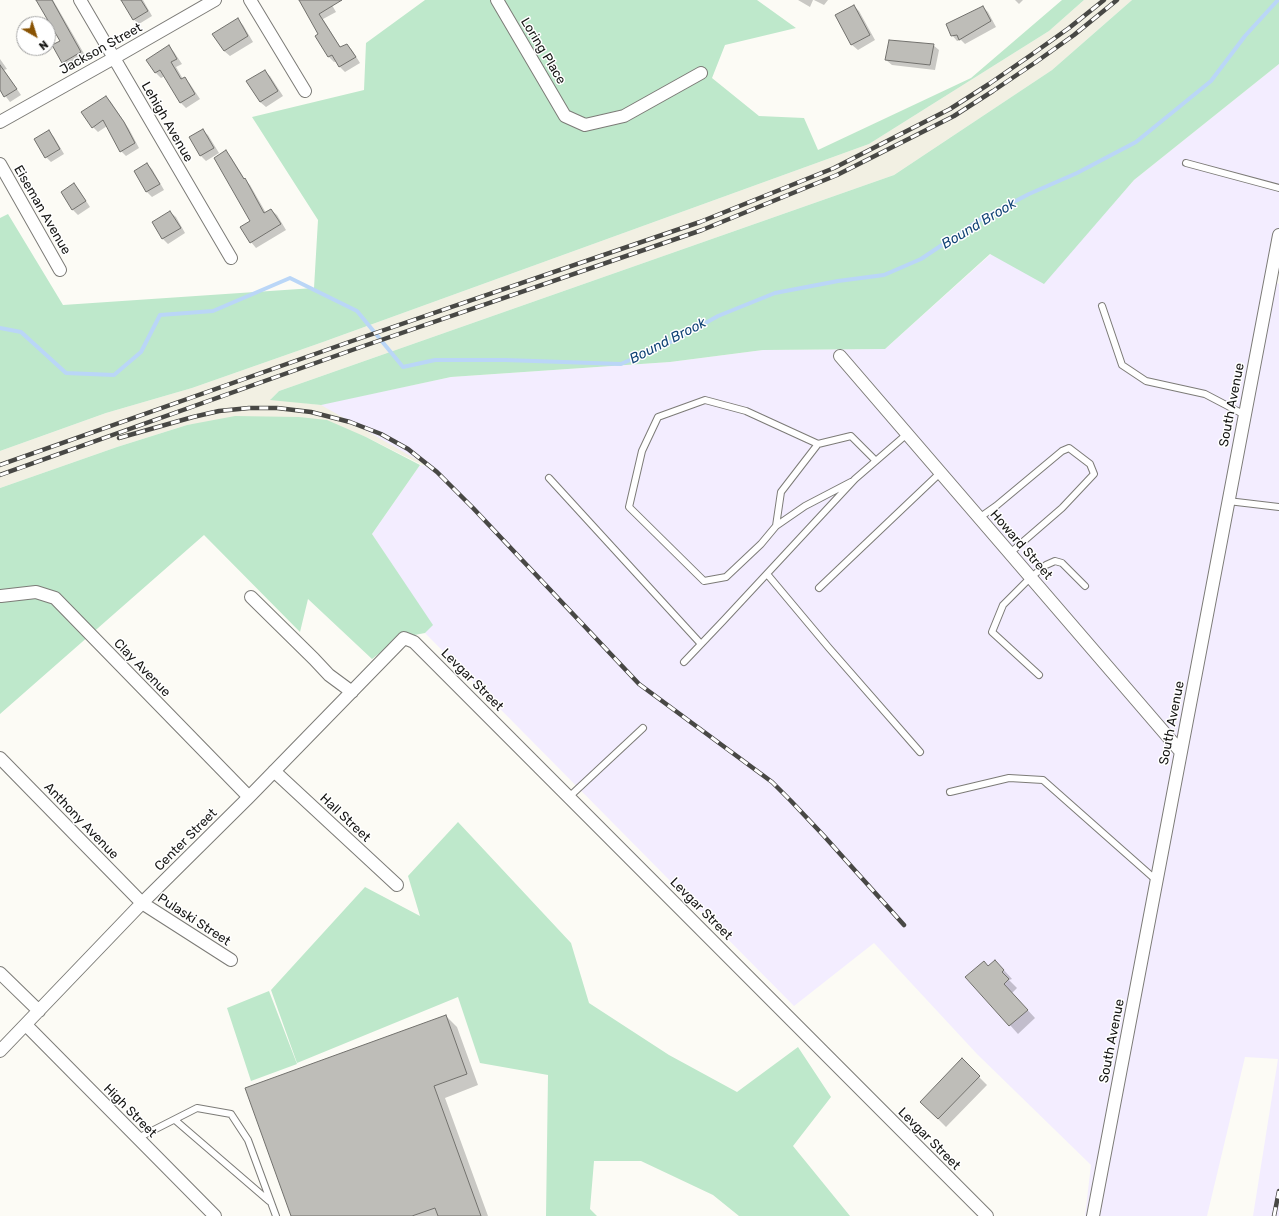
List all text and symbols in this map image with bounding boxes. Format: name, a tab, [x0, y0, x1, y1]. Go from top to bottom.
street label: Loring Place	[517, 15, 569, 87]
north arrow	[16, 16, 56, 56]
street label: Jackson Street	[57, 20, 145, 78]
text: N	[36, 37, 50, 52]
street label: Lehigh Avenue	[138, 79, 196, 165]
street label: Eiseman Avenue	[10, 163, 74, 257]
water label: Bound Brook	[939, 195, 1019, 253]
water label: Bound Brook	[627, 314, 709, 368]
street label: South Avenue	[1216, 362, 1248, 448]
street label: Howard Street	[986, 507, 1056, 583]
street label: Clay Avenue	[110, 636, 174, 700]
street label: Levgar Street	[438, 646, 506, 714]
street label: South Avenue	[1156, 680, 1188, 766]
street label: Anthony Avenue	[40, 779, 122, 863]
street label: Hall Street	[316, 791, 374, 845]
street label: Center Street	[152, 806, 220, 874]
street label: Levgar Street	[667, 875, 735, 943]
street label: Pulaski Street	[155, 891, 233, 949]
street label: South Avenue	[1096, 998, 1128, 1084]
street label: High Street	[100, 1081, 160, 1141]
street label: Levgar Street	[895, 1105, 963, 1173]

